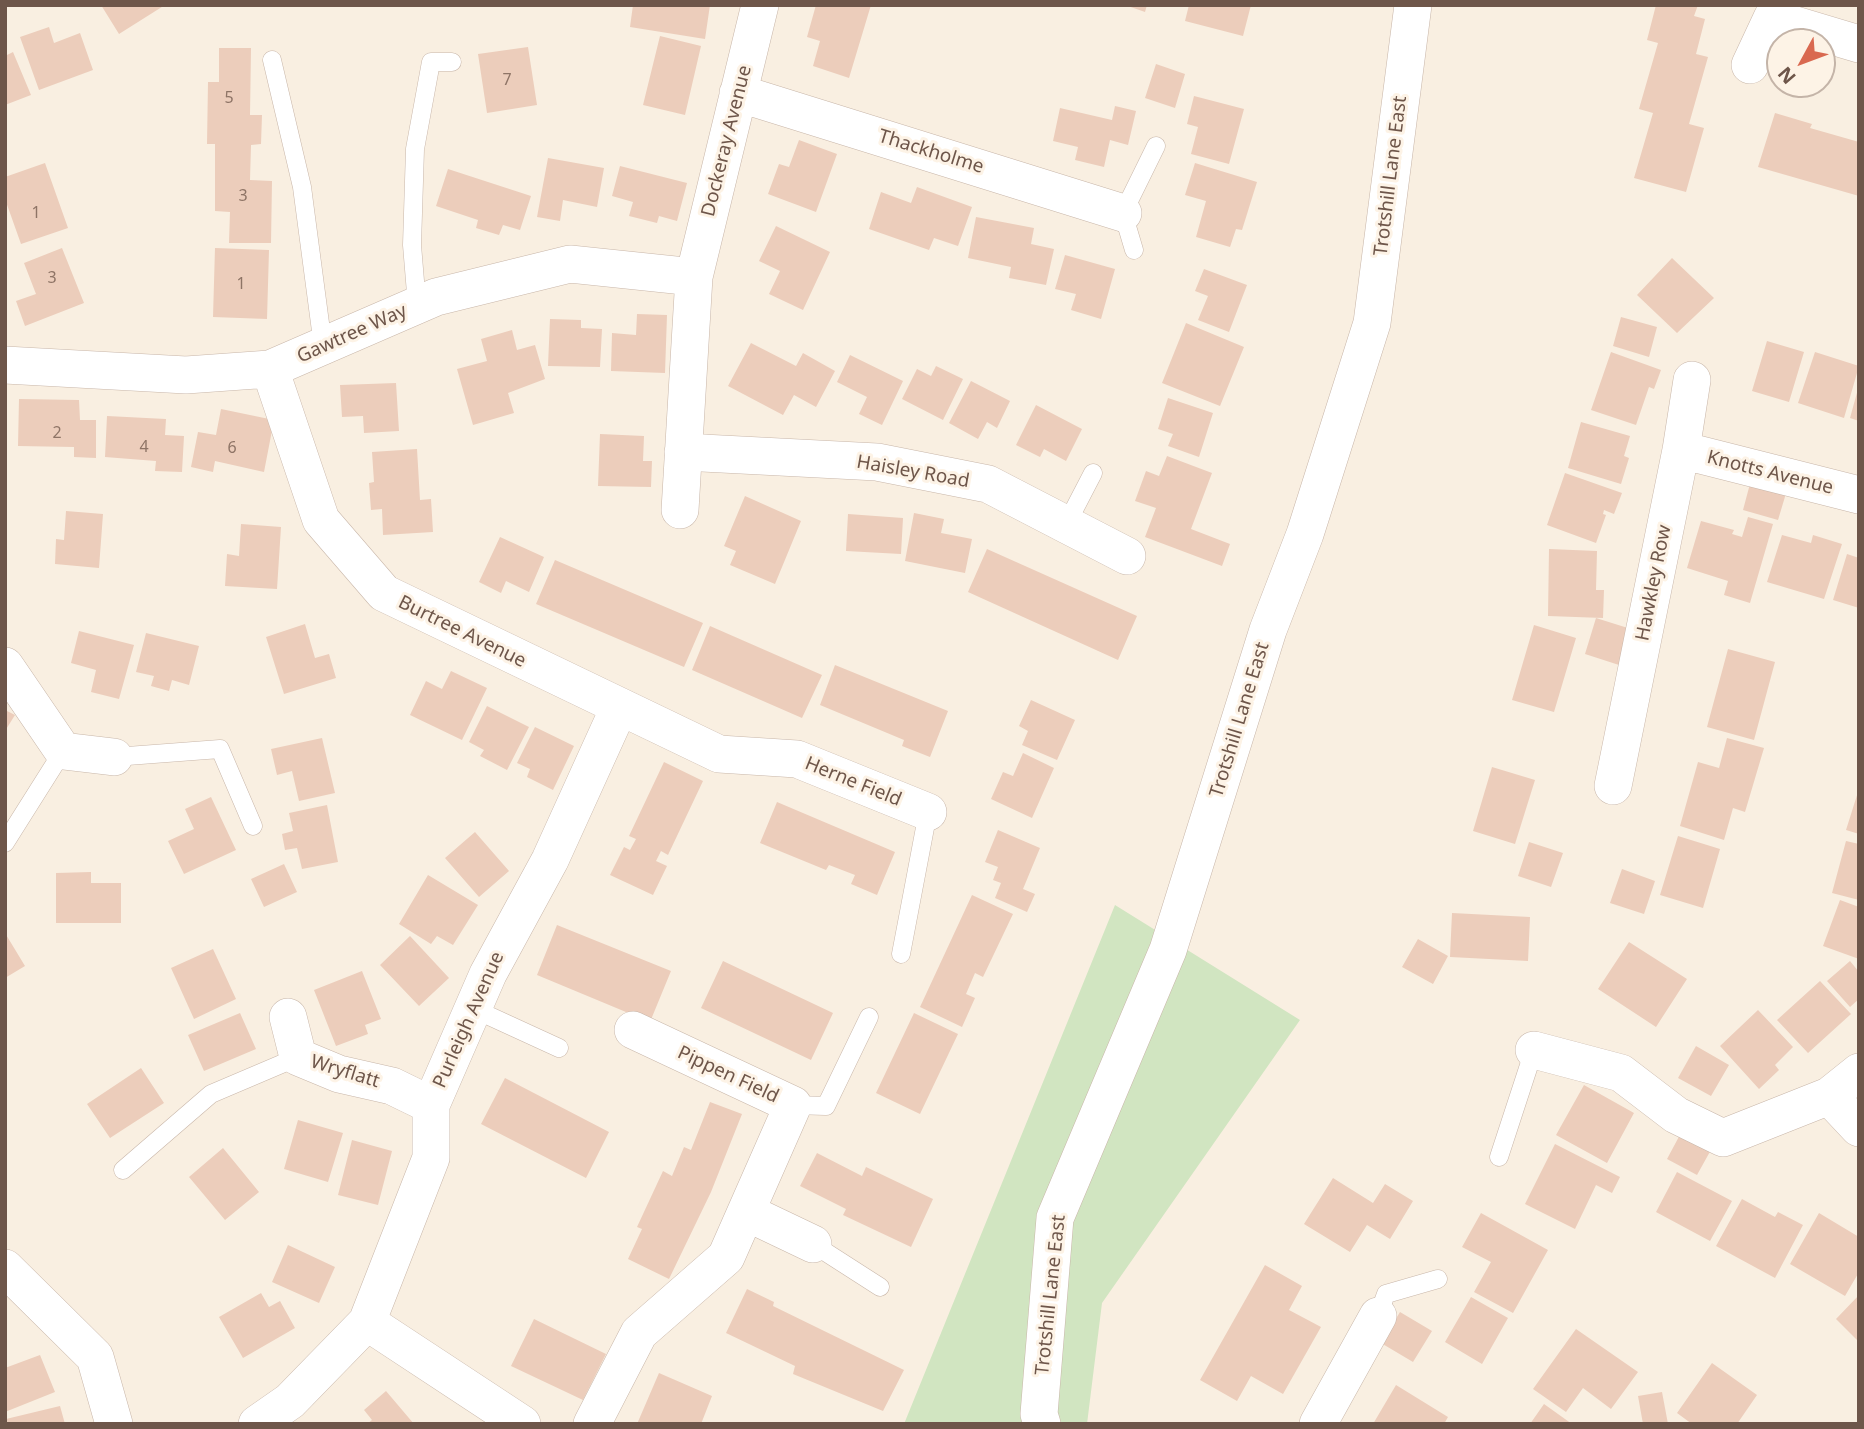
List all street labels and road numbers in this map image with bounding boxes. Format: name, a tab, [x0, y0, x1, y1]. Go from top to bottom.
street label: Dockeray Avenue	[697, 63, 757, 219]
street label: Trotshill Lane East	[1370, 95, 1412, 257]
street label: Thackholme	[876, 125, 986, 179]
street label: Gawtree Way	[294, 300, 410, 368]
street label: Knotts Avenue	[1704, 446, 1836, 500]
street label: Haisley Road	[855, 451, 971, 493]
street label: Hawkley Row	[1632, 523, 1676, 643]
street label: Burtree Avenue	[394, 591, 530, 673]
street label: Trotshill Lane East	[1206, 640, 1274, 800]
street label: Herne Field	[801, 752, 905, 812]
street label: Purleigh Avenue	[429, 948, 509, 1092]
street label: Pippen Field	[674, 1042, 782, 1108]
street label: Wryflatt	[308, 1051, 382, 1093]
street label: Trotshill Lane East	[1031, 1214, 1071, 1376]

